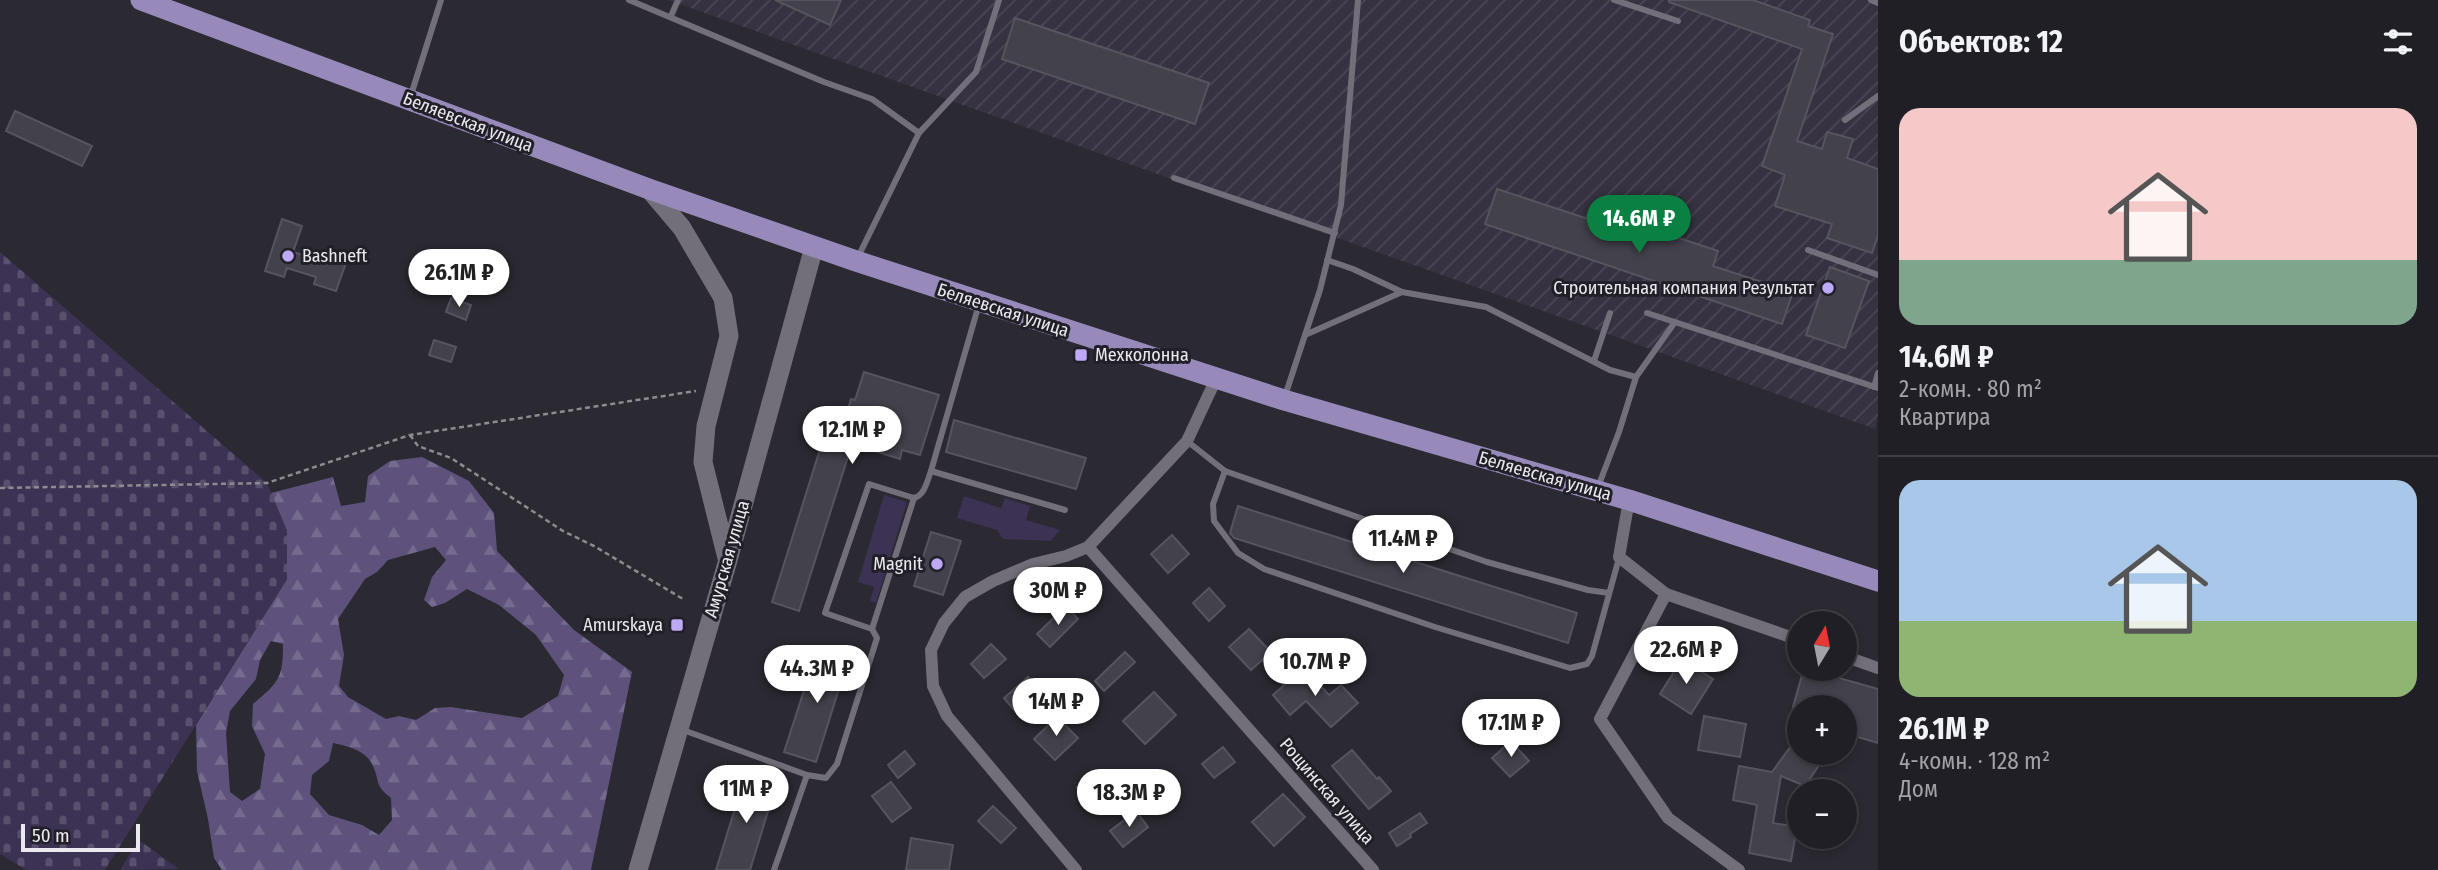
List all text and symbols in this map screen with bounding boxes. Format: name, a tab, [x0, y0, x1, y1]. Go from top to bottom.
icon: filters	[2379, 23, 2417, 61]
text: Объектов: 12	[1899, 24, 2063, 60]
street label: Беляевская улица	[400, 87, 536, 157]
icon: home	[2095, 154, 2221, 280]
pin: 14.6M ₽	[1574, 196, 1704, 255]
text: 14.6M ₽	[1603, 204, 1675, 232]
place label: Bashneft	[302, 245, 368, 267]
marker: Bashneft	[280, 248, 296, 264]
pin: 26.1M ₽	[394, 250, 524, 309]
text: 26.1M ₽	[424, 258, 494, 286]
place label: Строительная компания Результат	[1553, 277, 1815, 299]
street label: Беляевская улица	[934, 278, 1072, 342]
marker: Строительная компания Результат	[1820, 280, 1836, 296]
text: 14.6M ₽	[1899, 339, 1993, 375]
place label: Мехколонна	[1095, 344, 1189, 366]
marker: Мехколонна	[1073, 347, 1089, 363]
text: 2-комн. · 80 m²	[1899, 375, 2042, 403]
text: Квартира	[1899, 403, 1991, 431]
pin: 12.1M ₽	[787, 406, 917, 466]
text: 12.1M ₽	[819, 415, 885, 443]
street label: Беляевская улица	[1476, 447, 1614, 506]
street label: Амурская улица	[700, 498, 754, 620]
pin: 11.4M ₽	[1338, 516, 1468, 575]
text: 11.4M ₽	[1368, 524, 1438, 552]
icon: home	[2095, 526, 2221, 652]
place label: Magnit	[873, 553, 923, 575]
marker: Magnit	[929, 556, 945, 572]
pin: 30M ₽	[1009, 568, 1107, 627]
text: 30M ₽	[1029, 576, 1087, 604]
north arrow	[1787, 611, 1857, 681]
map controls	[1787, 611, 1857, 849]
place label: Amurskaya	[583, 614, 663, 636]
marker: Amurskaya	[669, 617, 685, 633]
pin: 22.6M ₽	[1621, 626, 1751, 686]
text: 22.6M ₽	[1650, 635, 1722, 663]
pin: 10.7M ₽	[1250, 638, 1380, 698]
pin: 44.3M ₽	[752, 646, 882, 705]
text: 10.7M ₽	[1279, 647, 1351, 675]
text: 44.3M ₽	[780, 654, 854, 682]
pin: 14M ₽	[1007, 678, 1105, 738]
text: 14M ₽	[1028, 687, 1084, 715]
button: +	[1787, 695, 1857, 765]
pin: 17.1M ₽	[1446, 700, 1576, 759]
text: 17.1M ₽	[1478, 708, 1544, 736]
text: 26.1M ₽	[1899, 711, 1989, 747]
street label: Рощинская улица	[1275, 733, 1379, 849]
text: 4-комн. · 128 m²	[1899, 747, 2050, 775]
pin: 11M ₽	[697, 766, 795, 825]
pin: 18.3M ₽	[1064, 770, 1194, 829]
text: 11M ₽	[720, 774, 772, 802]
text: Дом	[1899, 775, 1938, 803]
text: 18.3M ₽	[1093, 778, 1165, 806]
button: −	[1787, 779, 1857, 849]
scale bar	[21, 821, 140, 853]
text: 50 m	[32, 824, 70, 847]

